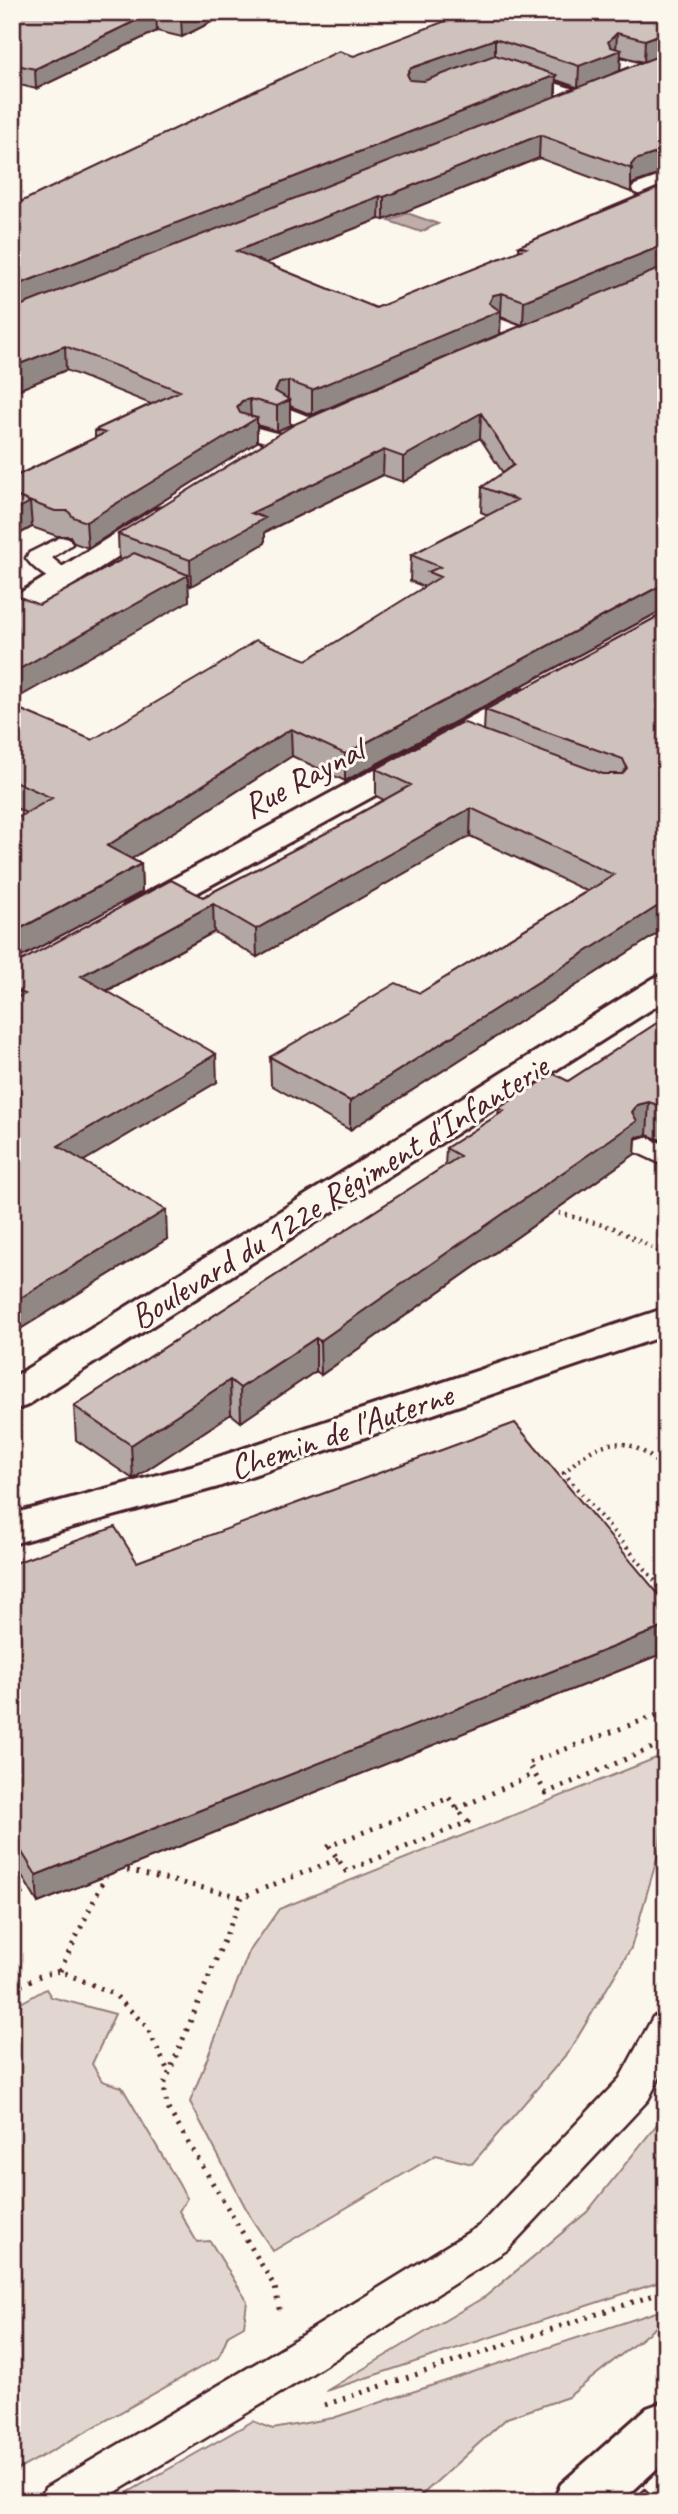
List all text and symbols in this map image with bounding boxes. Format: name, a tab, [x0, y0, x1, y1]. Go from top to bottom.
street label: Rue Raynal	[235, 724, 377, 829]
street label: Boulevard du 122e Régiment d'Infanterie	[121, 1043, 559, 1340]
street label: Chemin de l'Auterne	[224, 1371, 461, 1490]

